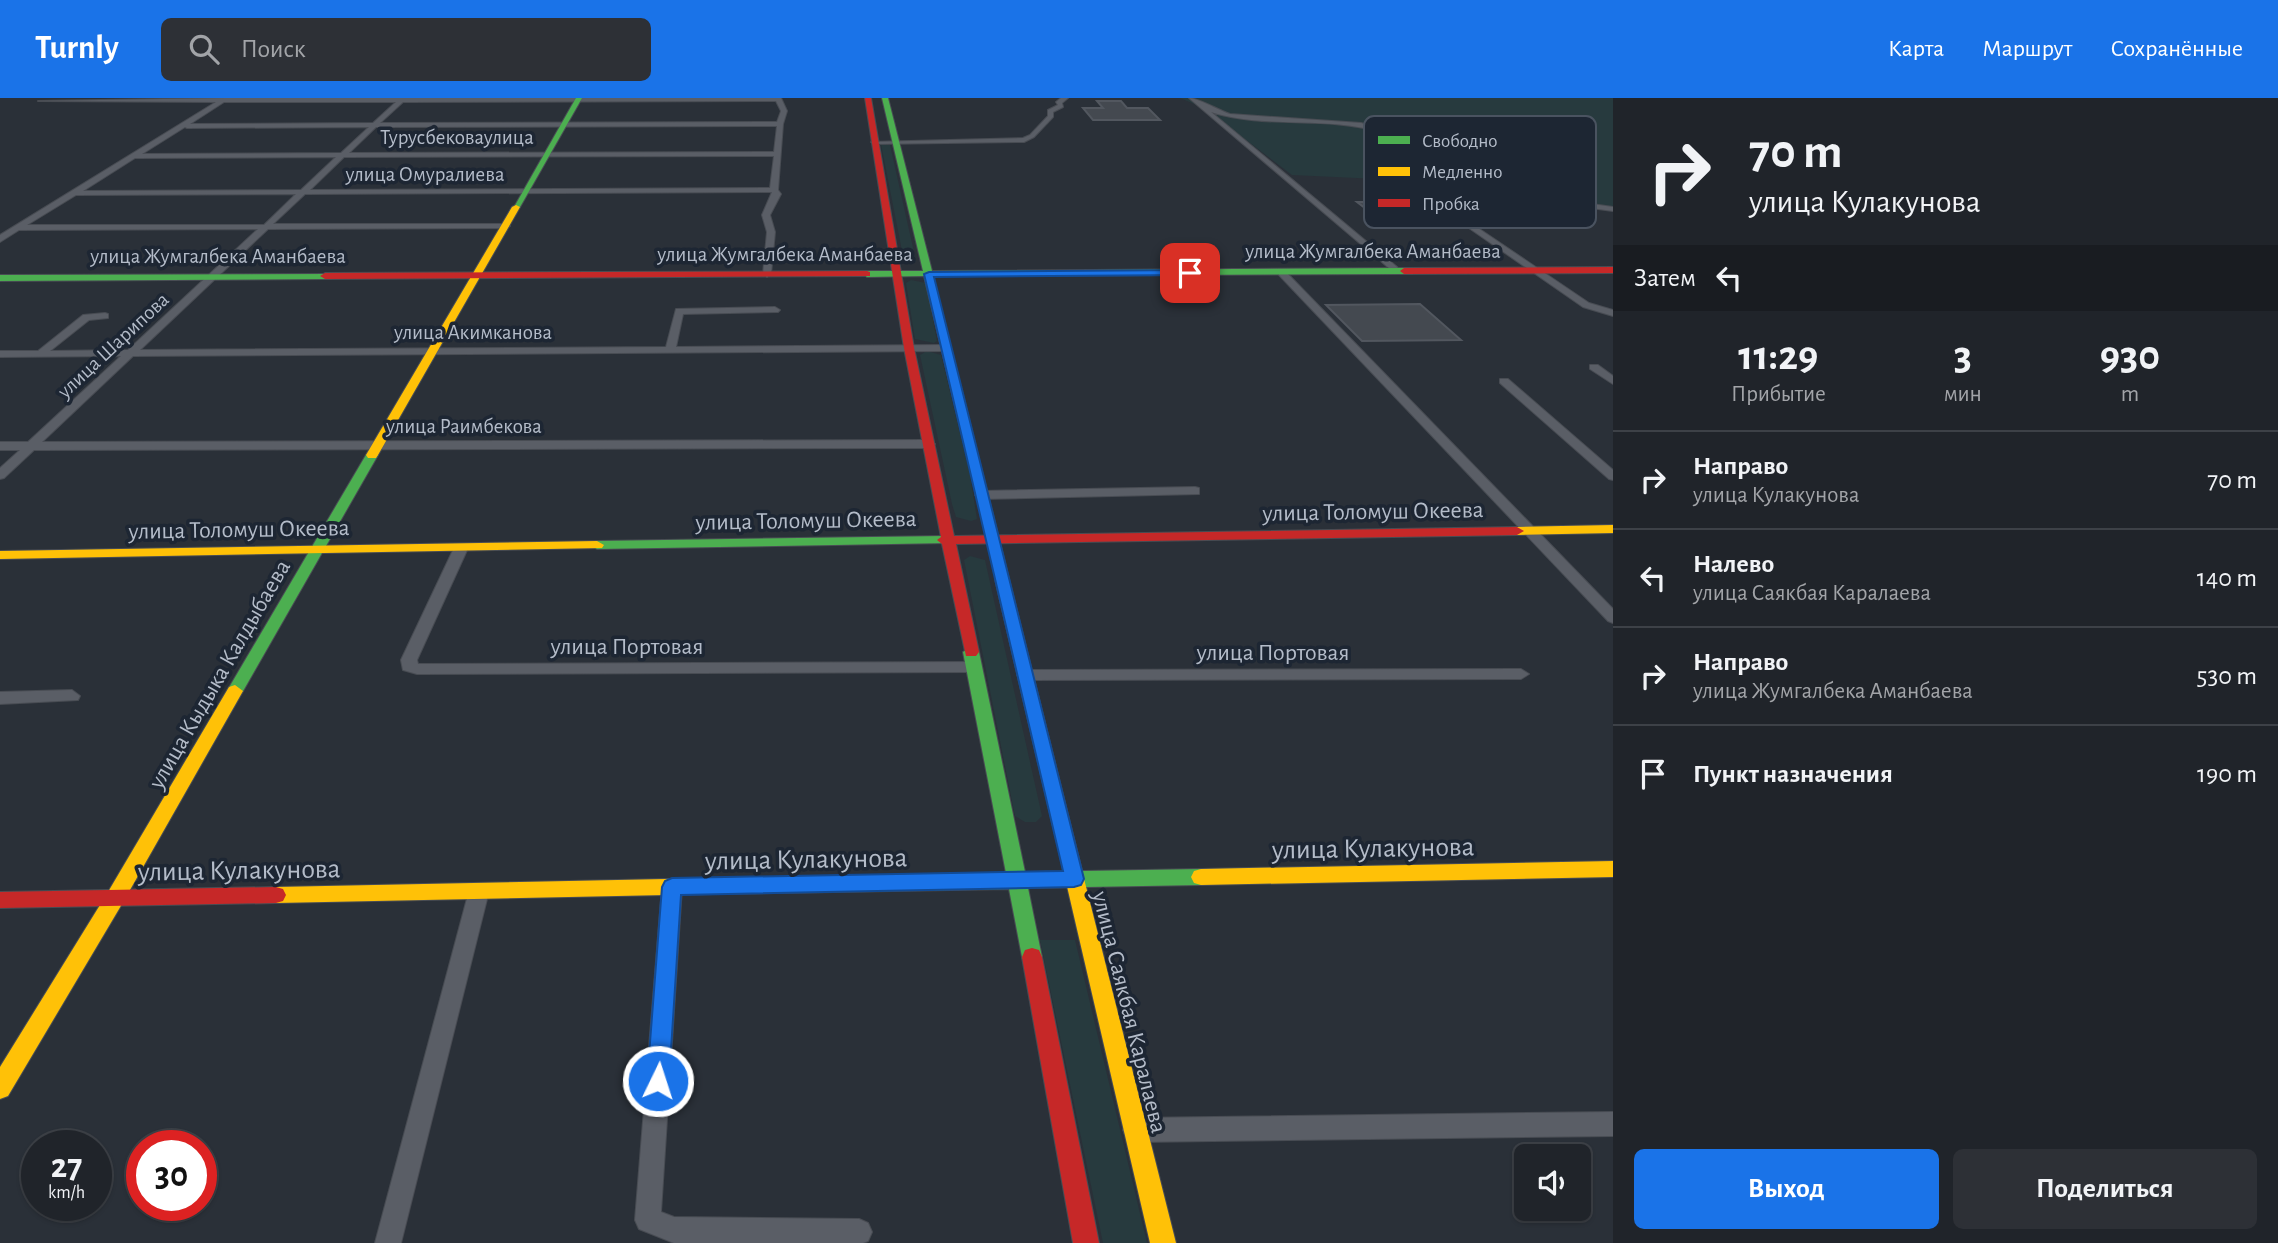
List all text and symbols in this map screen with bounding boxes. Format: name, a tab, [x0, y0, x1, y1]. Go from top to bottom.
search box	[161, 18, 651, 81]
icon: search	[185, 30, 223, 68]
text: Turnly	[35, 32, 119, 65]
text: Поиск	[241, 36, 306, 62]
text: Карта	[1888, 37, 1944, 61]
text: Маршрут	[1982, 37, 2072, 61]
text: Сохранённые	[2110, 37, 2243, 61]
legend	[1364, 116, 1596, 228]
icon: right	[1634, 126, 1725, 217]
street label: Турусбековаулица	[380, 127, 534, 148]
text: 70 m	[1749, 128, 1843, 177]
text: Свободно	[1422, 132, 1498, 151]
text: Медленно	[1422, 163, 1502, 182]
street label: улица Омуралиева	[344, 164, 505, 185]
text: улица Кулакунова	[1749, 186, 1981, 218]
text: Пробка	[1422, 195, 1480, 214]
street label: улица Жумгалбека Аманбаева	[1244, 241, 1501, 262]
pin	[1160, 243, 1220, 303]
street label: улица Жумгалбека Аманбаева	[656, 244, 913, 265]
street label: улица Жумгалбека Аманбаева	[89, 246, 346, 267]
icon: arrive	[1171, 254, 1209, 292]
icon: left	[1710, 259, 1748, 297]
text: Затем	[1634, 265, 1696, 291]
street label: улица Шарипова	[53, 288, 173, 403]
street label: улица Акимканова	[393, 322, 552, 343]
text: 11:29	[1738, 335, 1818, 377]
text: 3	[1954, 335, 1972, 377]
text: 930	[2100, 335, 2160, 377]
text: Прибытие	[1731, 383, 1826, 406]
text: мин	[1944, 383, 1982, 406]
text: m	[2121, 383, 2139, 406]
street label: улица Раимбекова	[385, 416, 542, 437]
text: Направо	[1693, 453, 1788, 479]
icon: right	[1634, 461, 1672, 499]
text: 70 m	[2207, 467, 2257, 493]
text: улица Кулакунова	[1693, 484, 1859, 507]
street label: улица Толомуш Океева	[1261, 498, 1484, 526]
street label: улица Толомуш Океева	[694, 507, 917, 535]
street label: улица Толомуш Океева	[127, 516, 350, 544]
text: Налево	[1693, 551, 1774, 577]
street label: улица Кыдыка Калдыбаева	[144, 556, 295, 794]
icon: left	[1634, 559, 1672, 597]
text: 140 m	[2197, 565, 2257, 591]
text: улица Саякбая Каралаева	[1693, 582, 1931, 605]
street label: улица Портовая	[550, 635, 703, 659]
street label: улица Портовая	[1196, 641, 1349, 665]
text: Направо	[1693, 649, 1788, 675]
icon: right	[1634, 657, 1672, 695]
text: 530 m	[2197, 663, 2257, 689]
text: улица Жумгалбека Аманбаева	[1693, 680, 1973, 703]
icon: arrive	[1634, 755, 1672, 793]
text: Пункт назначения	[1693, 761, 1893, 787]
text: 190 m	[2197, 761, 2257, 787]
street label: улица Кулакунова	[1271, 833, 1475, 865]
street label: улица Кулакунова	[704, 844, 908, 876]
street label: улица Кулакунова	[137, 855, 341, 887]
street label: улица Саякбая Каралаева	[1087, 888, 1171, 1136]
position arrow	[621, 1044, 695, 1118]
speed limit sign: 30	[126, 1130, 217, 1221]
map controls	[1514, 1144, 1591, 1221]
button: sound	[1514, 1144, 1591, 1221]
text: 27	[51, 1149, 82, 1184]
button: Выход	[1634, 1149, 1939, 1229]
button: Поделиться	[1953, 1149, 2257, 1229]
text: km/h	[48, 1184, 85, 1202]

